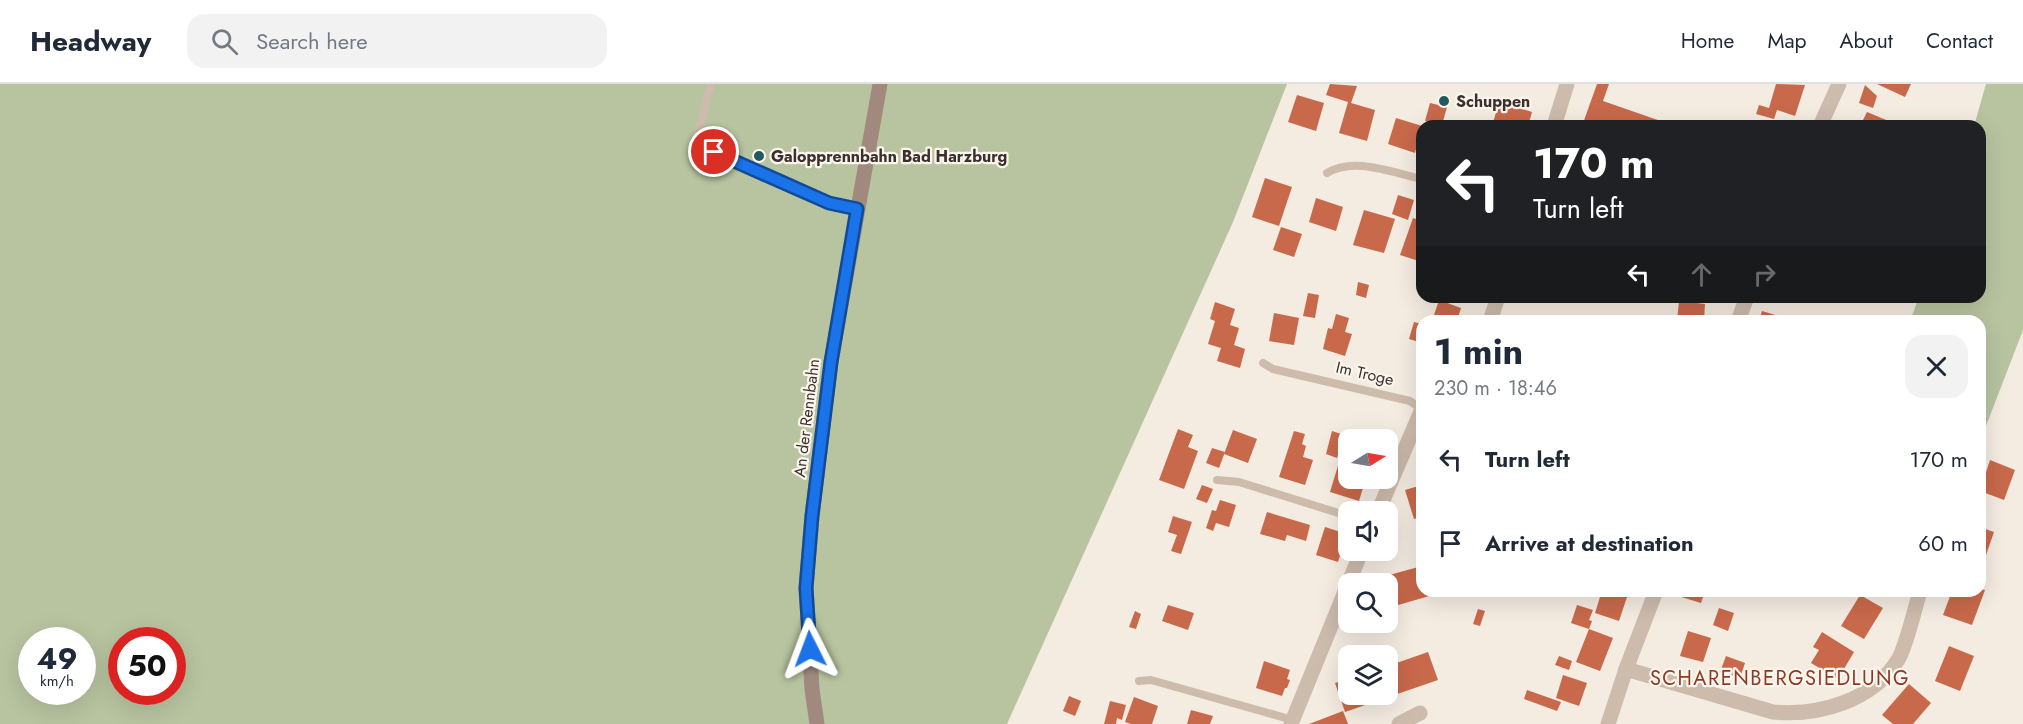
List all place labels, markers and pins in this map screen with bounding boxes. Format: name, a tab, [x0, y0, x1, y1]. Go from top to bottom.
place label: Schuppen	[1456, 90, 1530, 113]
marker: Schuppen	[1437, 94, 1451, 108]
pin	[688, 126, 739, 177]
place label: Galopprennbahn Bad Harzburg	[771, 145, 1007, 168]
marker: Galopprennbahn Bad Harzburg	[752, 149, 766, 163]

